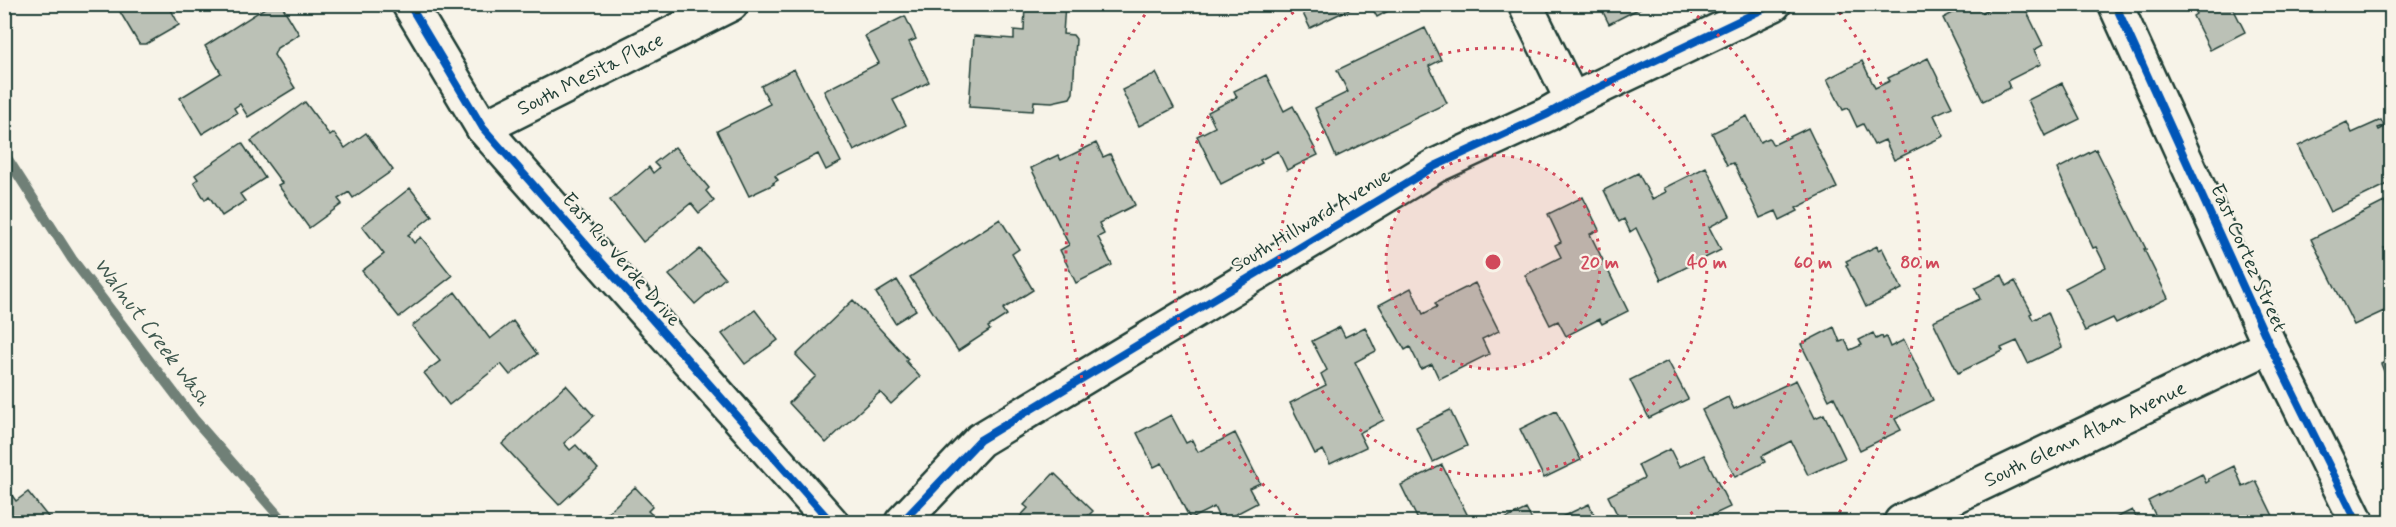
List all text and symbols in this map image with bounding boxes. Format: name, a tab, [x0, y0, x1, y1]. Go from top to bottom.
street label: South Mesita Place	[513, 26, 668, 122]
street label: South Hillward Avenue	[1226, 163, 1396, 279]
street label: East Cortez Street	[2203, 180, 2293, 336]
street label: East Rio Verde Drive	[555, 187, 687, 333]
text: 20 m	[1581, 251, 1619, 275]
text: 40 m	[1687, 251, 1727, 275]
text: 60 m	[1794, 251, 1832, 275]
text: 80 m	[1900, 251, 1940, 275]
water label: Walnut Creek Wash	[87, 252, 217, 412]
centre of rings	[1483, 252, 1503, 272]
street label: South Glenn Alan Avenue	[1980, 374, 2191, 494]

